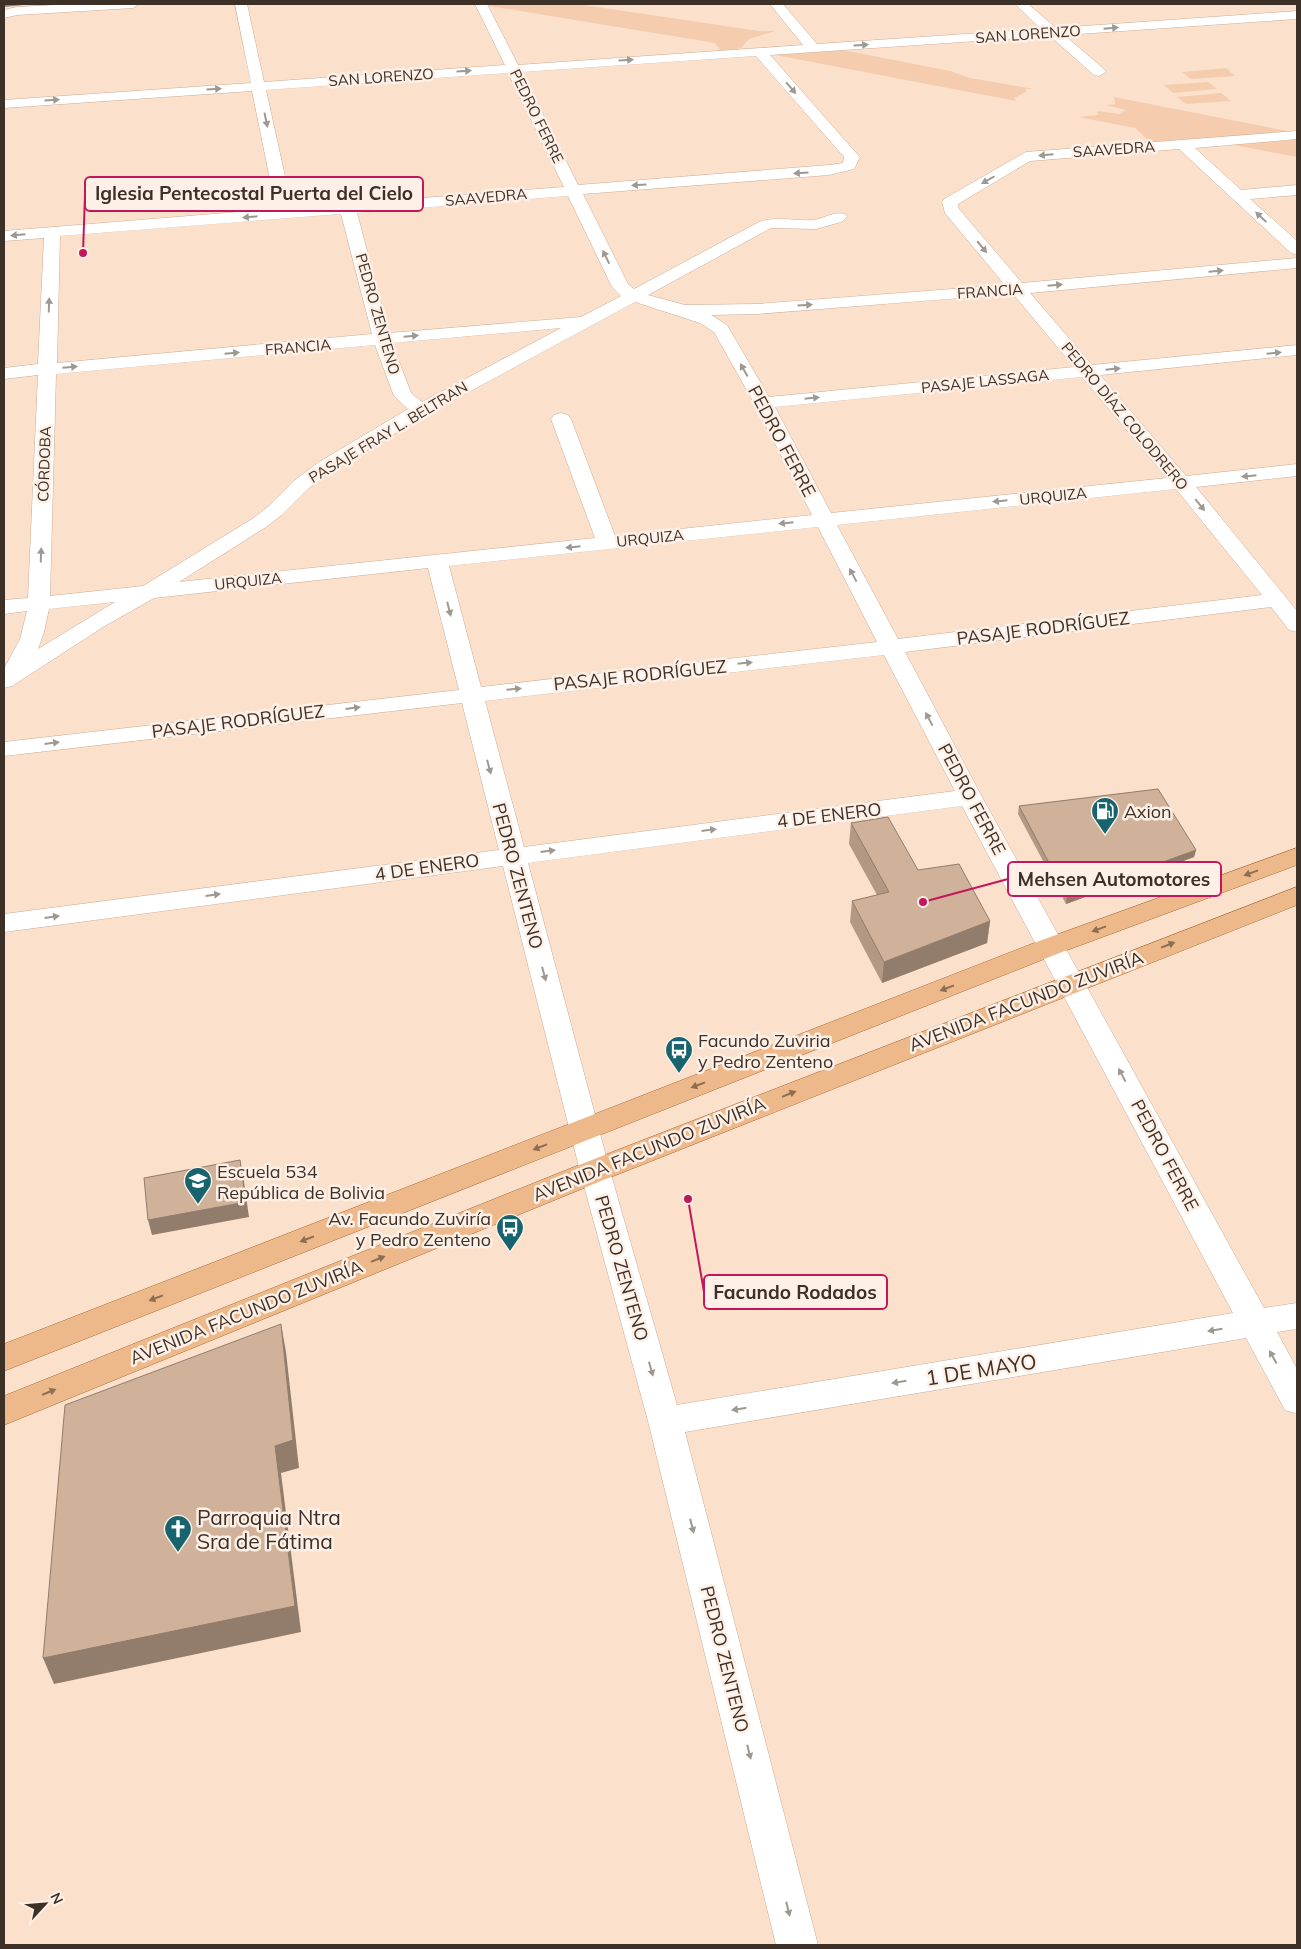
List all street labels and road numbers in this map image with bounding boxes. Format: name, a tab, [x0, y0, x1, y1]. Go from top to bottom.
street label: SAN LORENZO	[975, 21, 1081, 47]
street label: SAN LORENZO	[328, 64, 434, 90]
street label: PEDRO FERRE	[506, 66, 568, 166]
street label: SAAVEDRA	[1072, 137, 1156, 161]
street label: SAAVEDRA	[444, 184, 528, 210]
street label: PEDRO ZENTENO	[352, 251, 404, 377]
street label: FRANCIA	[956, 279, 1024, 303]
street label: FRANCIA	[264, 335, 332, 359]
street label: PEDRO DÍAZ COLODRERO	[1057, 338, 1193, 494]
street label: PASAJE LASSAGA	[920, 365, 1050, 397]
street label: PASAJE FRAY L. BELTRAN	[305, 377, 471, 487]
street label: PEDRO FERRE	[743, 381, 821, 501]
street label: CÓRDOBA	[33, 426, 55, 502]
street label: URQUIZA	[1018, 483, 1088, 509]
street label: URQUIZA	[615, 525, 685, 551]
street label: URQUIZA	[213, 568, 283, 594]
street label: PASAJE RODRÍGUEZ	[955, 606, 1131, 650]
street label: PASAJE RODRÍGUEZ	[552, 654, 728, 696]
street label: PASAJE RODRÍGUEZ	[150, 699, 326, 743]
street label: PEDRO FERRE	[933, 739, 1011, 859]
street label: 4 DE ENERO	[775, 797, 883, 833]
street label: PEDRO ZENTENO	[487, 800, 549, 952]
street label: 4 DE ENERO	[373, 848, 481, 886]
street label: AVENIDA FACUNDO ZUVIRÍA	[906, 946, 1146, 1056]
street label: AVENIDA FACUNDO ZUVIRÍA	[529, 1092, 769, 1206]
street label: PEDRO FERRE	[1126, 1095, 1204, 1215]
street label: PEDRO ZENTENO	[590, 1193, 654, 1343]
street label: AVENIDA FACUNDO ZUVIRÍA	[126, 1255, 366, 1369]
street label: 1 DE MAYO	[924, 1347, 1038, 1391]
street label: PEDRO ZENTENO	[696, 1583, 754, 1735]

